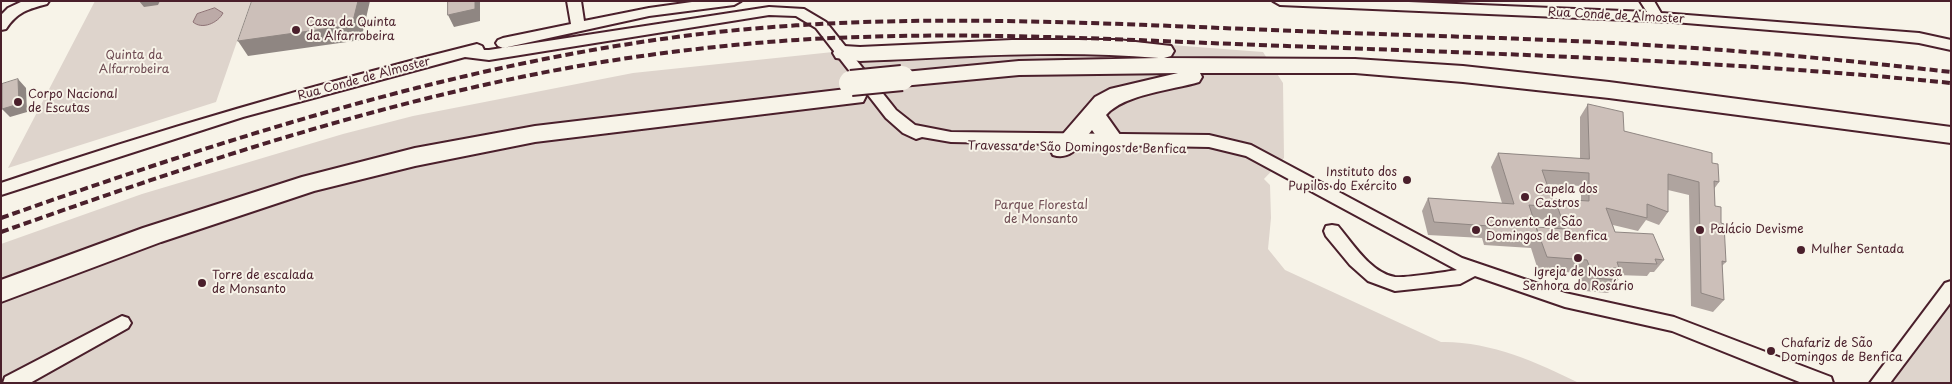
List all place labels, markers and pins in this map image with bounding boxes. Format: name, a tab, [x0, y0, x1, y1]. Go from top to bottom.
place label: Casa da Quinta da Alfarrobeira	[306, 16, 396, 44]
marker: Casa da Quinta da Alfarrobeira	[290, 24, 302, 36]
place label: Corpo Nacional de Escutas	[28, 88, 117, 116]
marker: Corpo Nacional de Escutas	[12, 96, 24, 108]
place label: Instituto dos Pupilos do Exército	[1288, 166, 1397, 194]
marker: Instituto dos Pupilos do Exército	[1401, 174, 1413, 186]
place label: Capela dos Castros	[1535, 183, 1598, 211]
marker: Capela dos Castros	[1519, 191, 1531, 203]
place label: Convento de São Domingos de Benfica	[1486, 216, 1608, 244]
place label: Palácio Devisme	[1710, 223, 1804, 237]
marker: Convento de São Domingos de Benfica	[1470, 224, 1482, 236]
marker: Palácio Devisme	[1694, 224, 1706, 236]
place label: Mulher Sentada	[1811, 243, 1904, 257]
marker: Mulher Sentada	[1795, 244, 1807, 256]
marker: Igreja de Nossa Senhora do Rosário	[1572, 252, 1584, 264]
place label: Igreja de Nossa Senhora do Rosário	[1522, 266, 1634, 294]
place label: Torre de escalada de Monsanto	[212, 269, 314, 297]
marker: Torre de escalada de Monsanto	[196, 277, 208, 289]
place label: Chafariz de São Domingos de Benfica	[1781, 337, 1903, 365]
marker: Chafariz de São Domingos de Benfica	[1765, 345, 1777, 357]

